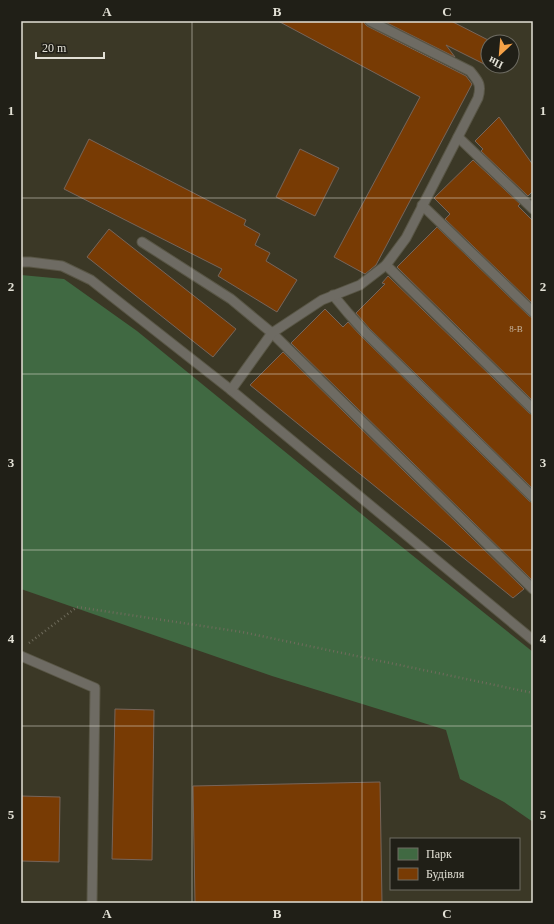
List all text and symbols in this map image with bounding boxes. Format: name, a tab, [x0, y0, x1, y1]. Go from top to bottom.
text: A	[102, 4, 112, 19]
text: B	[273, 4, 282, 19]
text: C	[442, 4, 452, 19]
scale bar	[36, 34, 104, 60]
north arrow	[480, 34, 520, 74]
text: 20 m	[42, 41, 67, 55]
text: Пн	[486, 54, 505, 72]
text: 1	[8, 103, 14, 118]
text: 1	[540, 103, 546, 118]
text: 2	[8, 279, 14, 294]
text: 2	[540, 279, 546, 294]
house number: 8-В	[509, 324, 523, 334]
text: 3	[8, 455, 15, 470]
text: 3	[540, 455, 547, 470]
text: 4	[8, 631, 15, 646]
text: 4	[540, 631, 547, 646]
text: 5	[8, 807, 15, 822]
text: 5	[540, 807, 547, 822]
legend	[390, 838, 520, 890]
text: Парк	[426, 847, 452, 861]
text: Будівля	[426, 867, 465, 881]
text: A	[102, 906, 112, 921]
text: B	[273, 906, 282, 921]
text: C	[442, 906, 452, 921]

